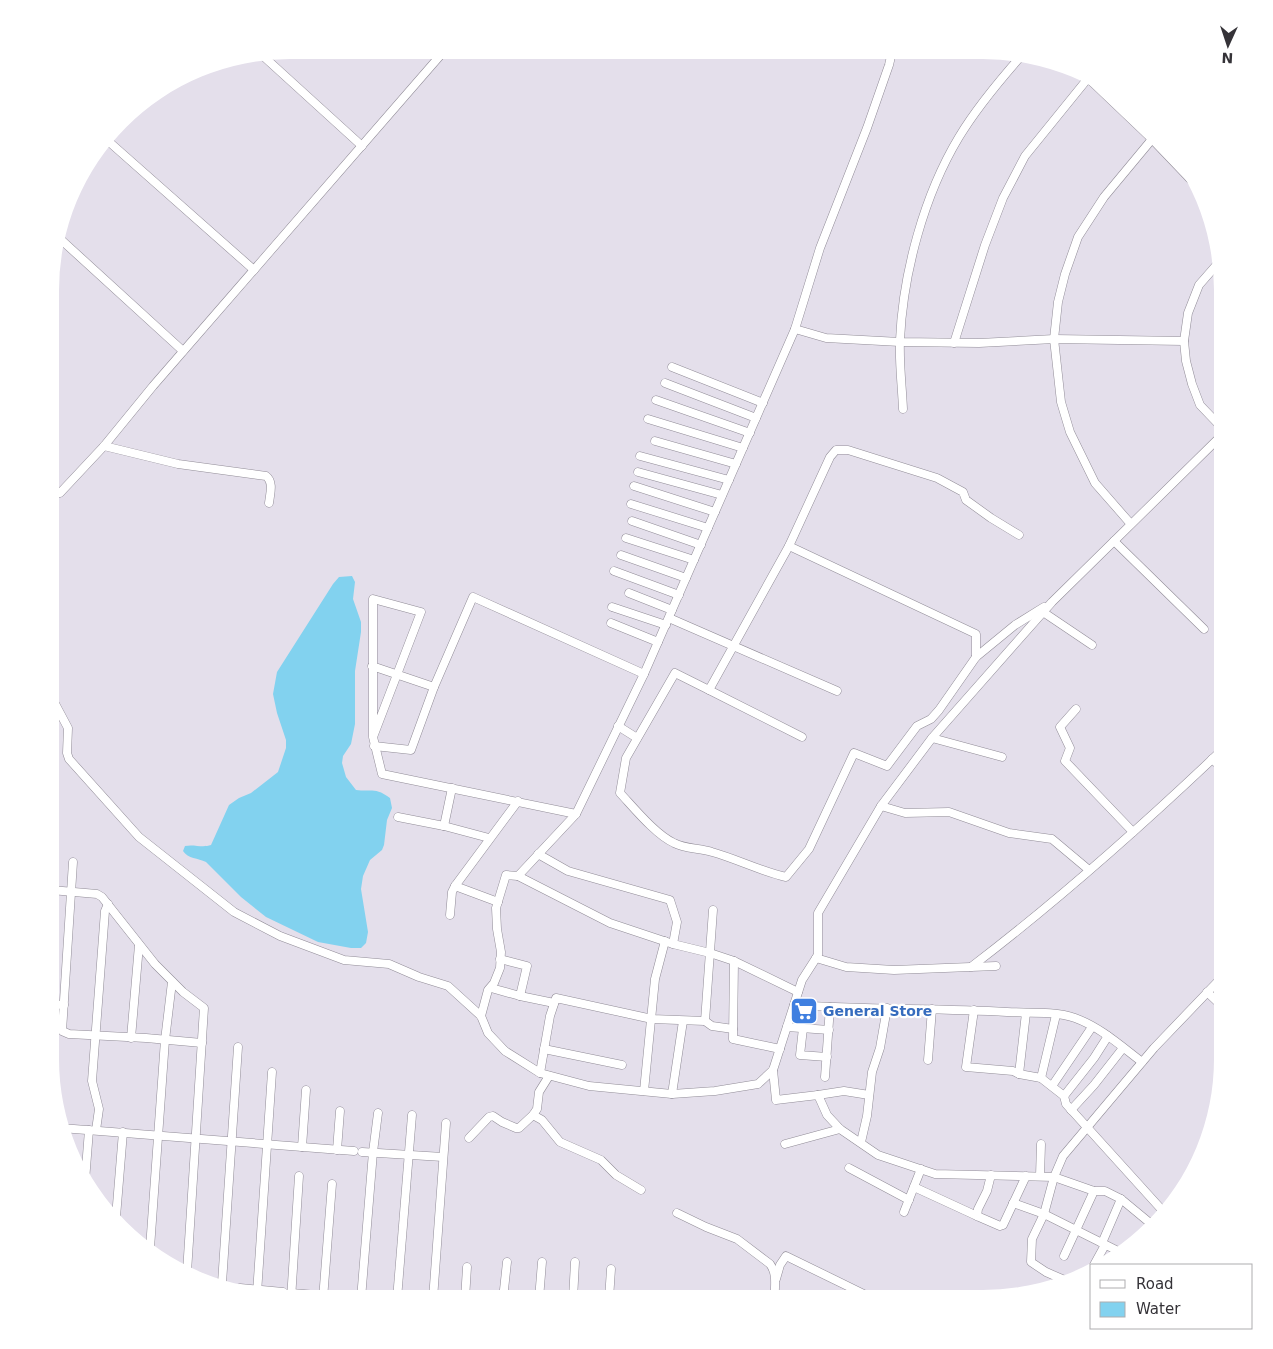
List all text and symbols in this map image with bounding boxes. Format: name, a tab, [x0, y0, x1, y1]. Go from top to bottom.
north arrow	[1203, 20, 1253, 70]
text: N	[1221, 50, 1234, 66]
supermarket icon: General Store	[789, 996, 819, 1026]
place label: General Store	[823, 1003, 932, 1019]
legend	[1090, 1264, 1253, 1329]
text: Road	[1136, 1275, 1174, 1293]
text: Water	[1136, 1300, 1181, 1318]

